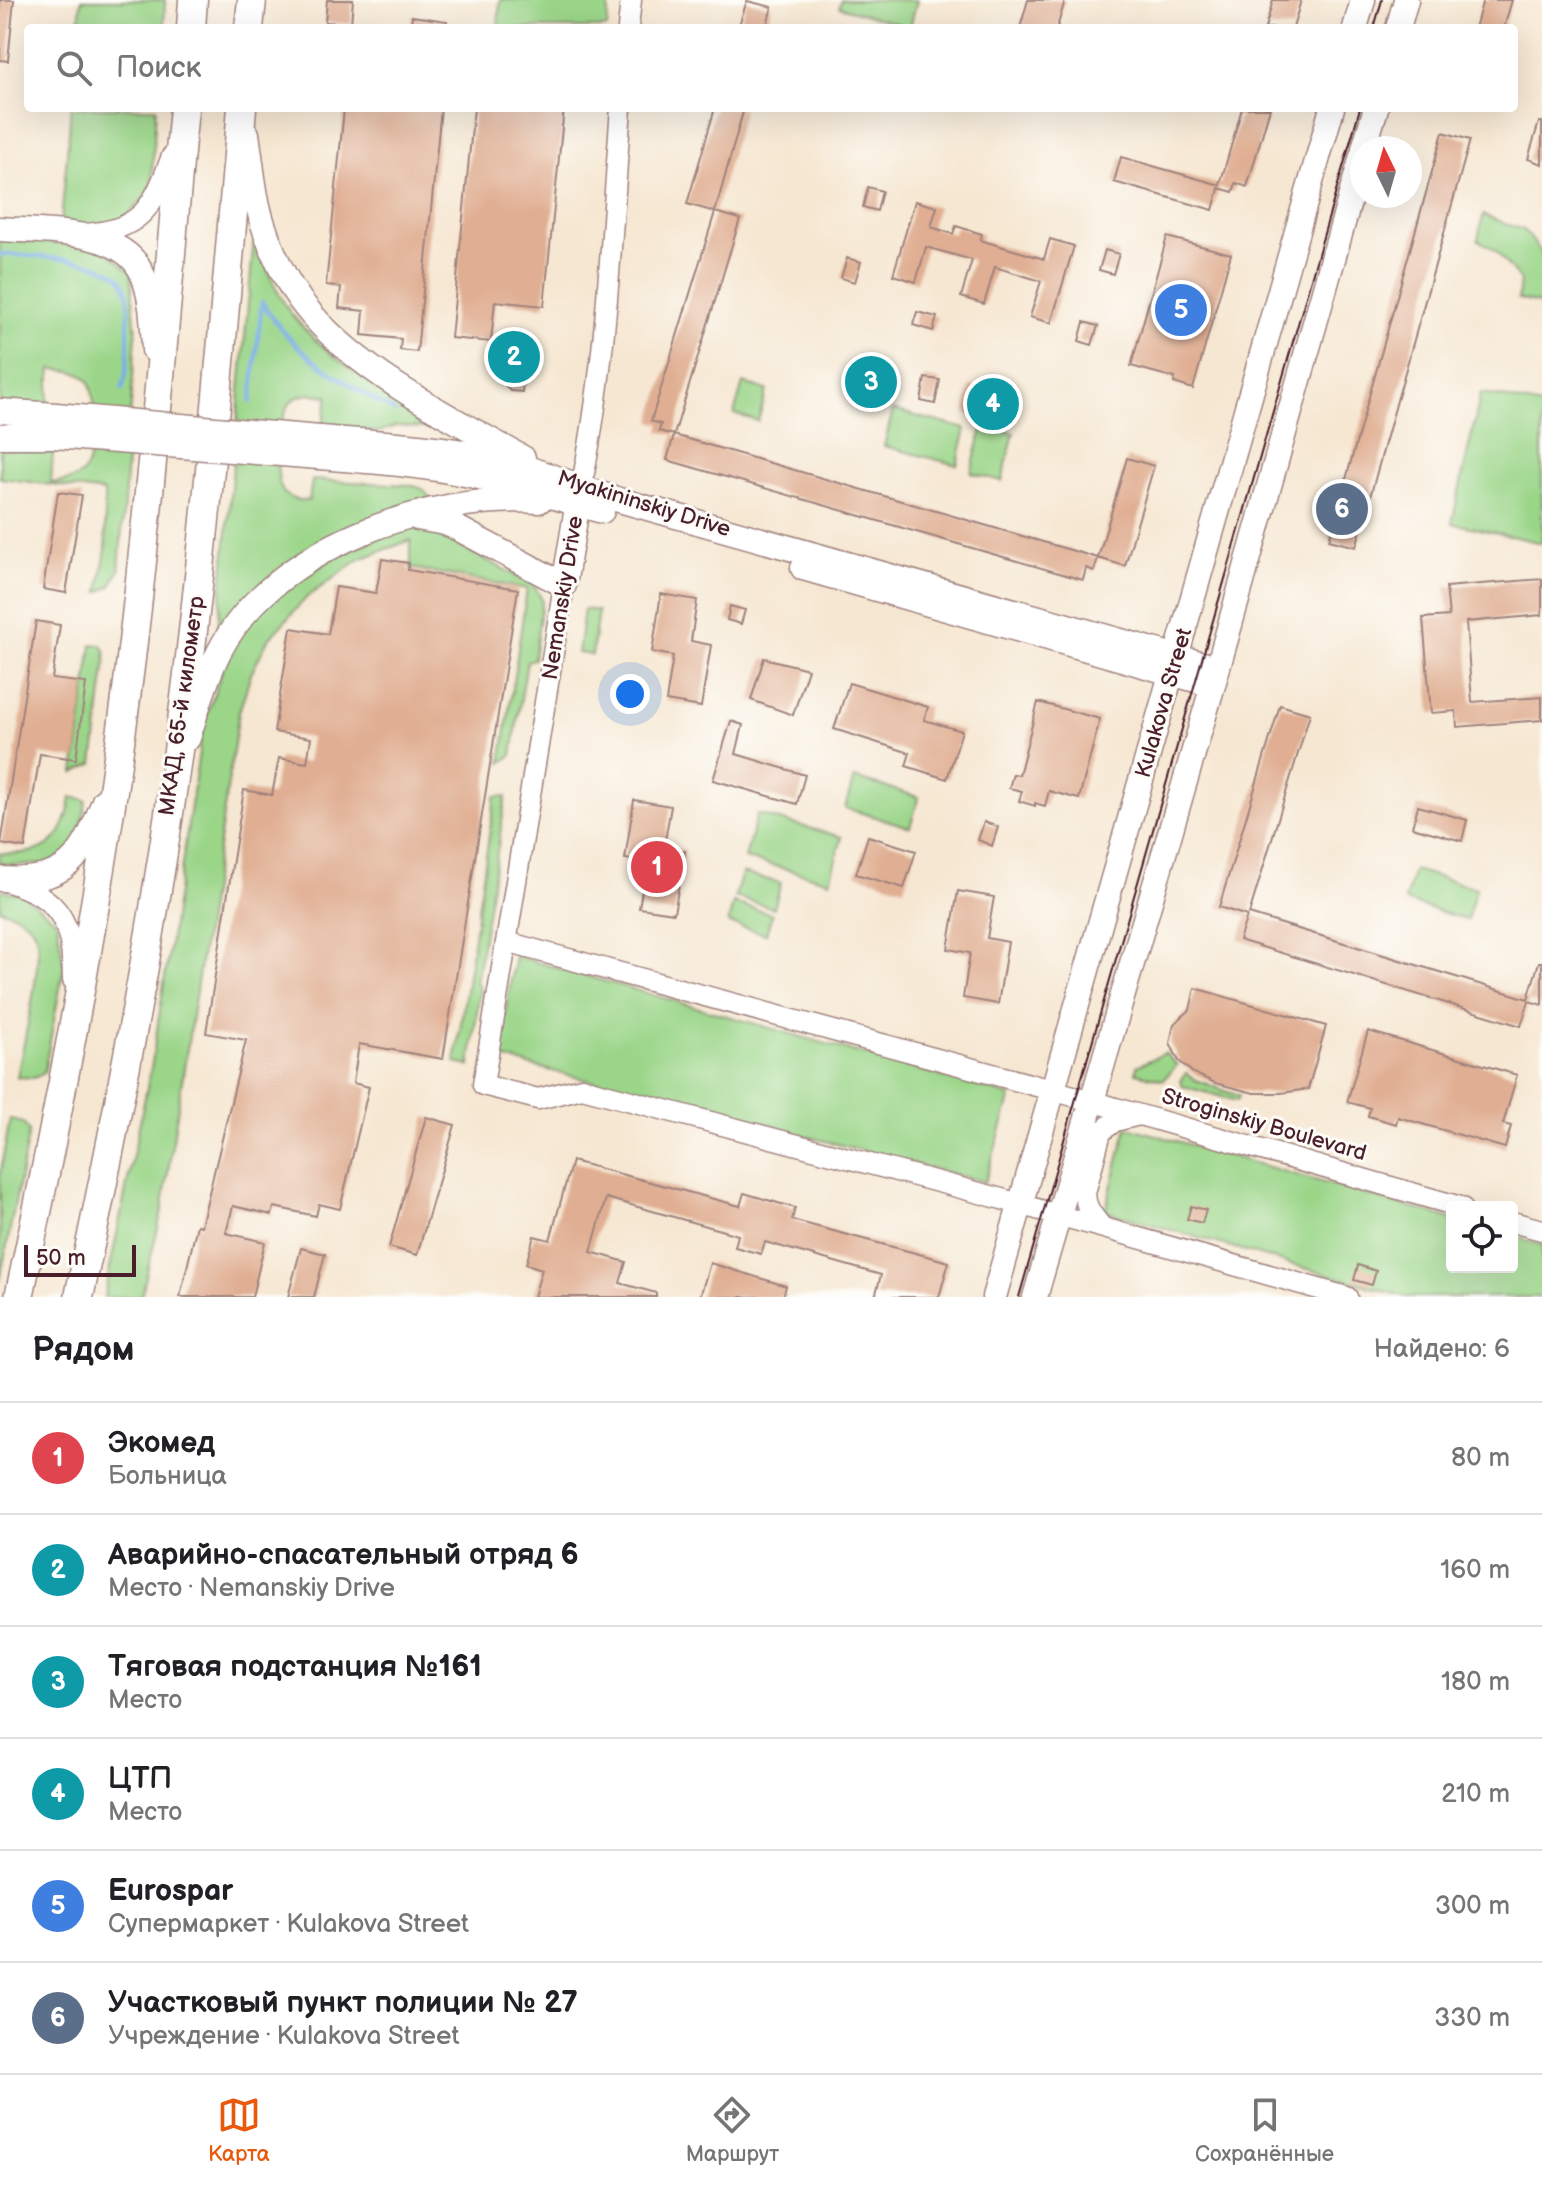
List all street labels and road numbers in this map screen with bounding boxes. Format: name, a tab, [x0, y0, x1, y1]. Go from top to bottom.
street label: Myakininskiy Drive	[554, 465, 734, 543]
street label: Nemanskiy Drive	[537, 514, 589, 682]
street label: МКАД, 65-й километр	[153, 594, 211, 817]
street label: Kulakova Street	[1130, 625, 1198, 781]
street label: Stroginskiy Boulevard	[1158, 1083, 1370, 1167]

